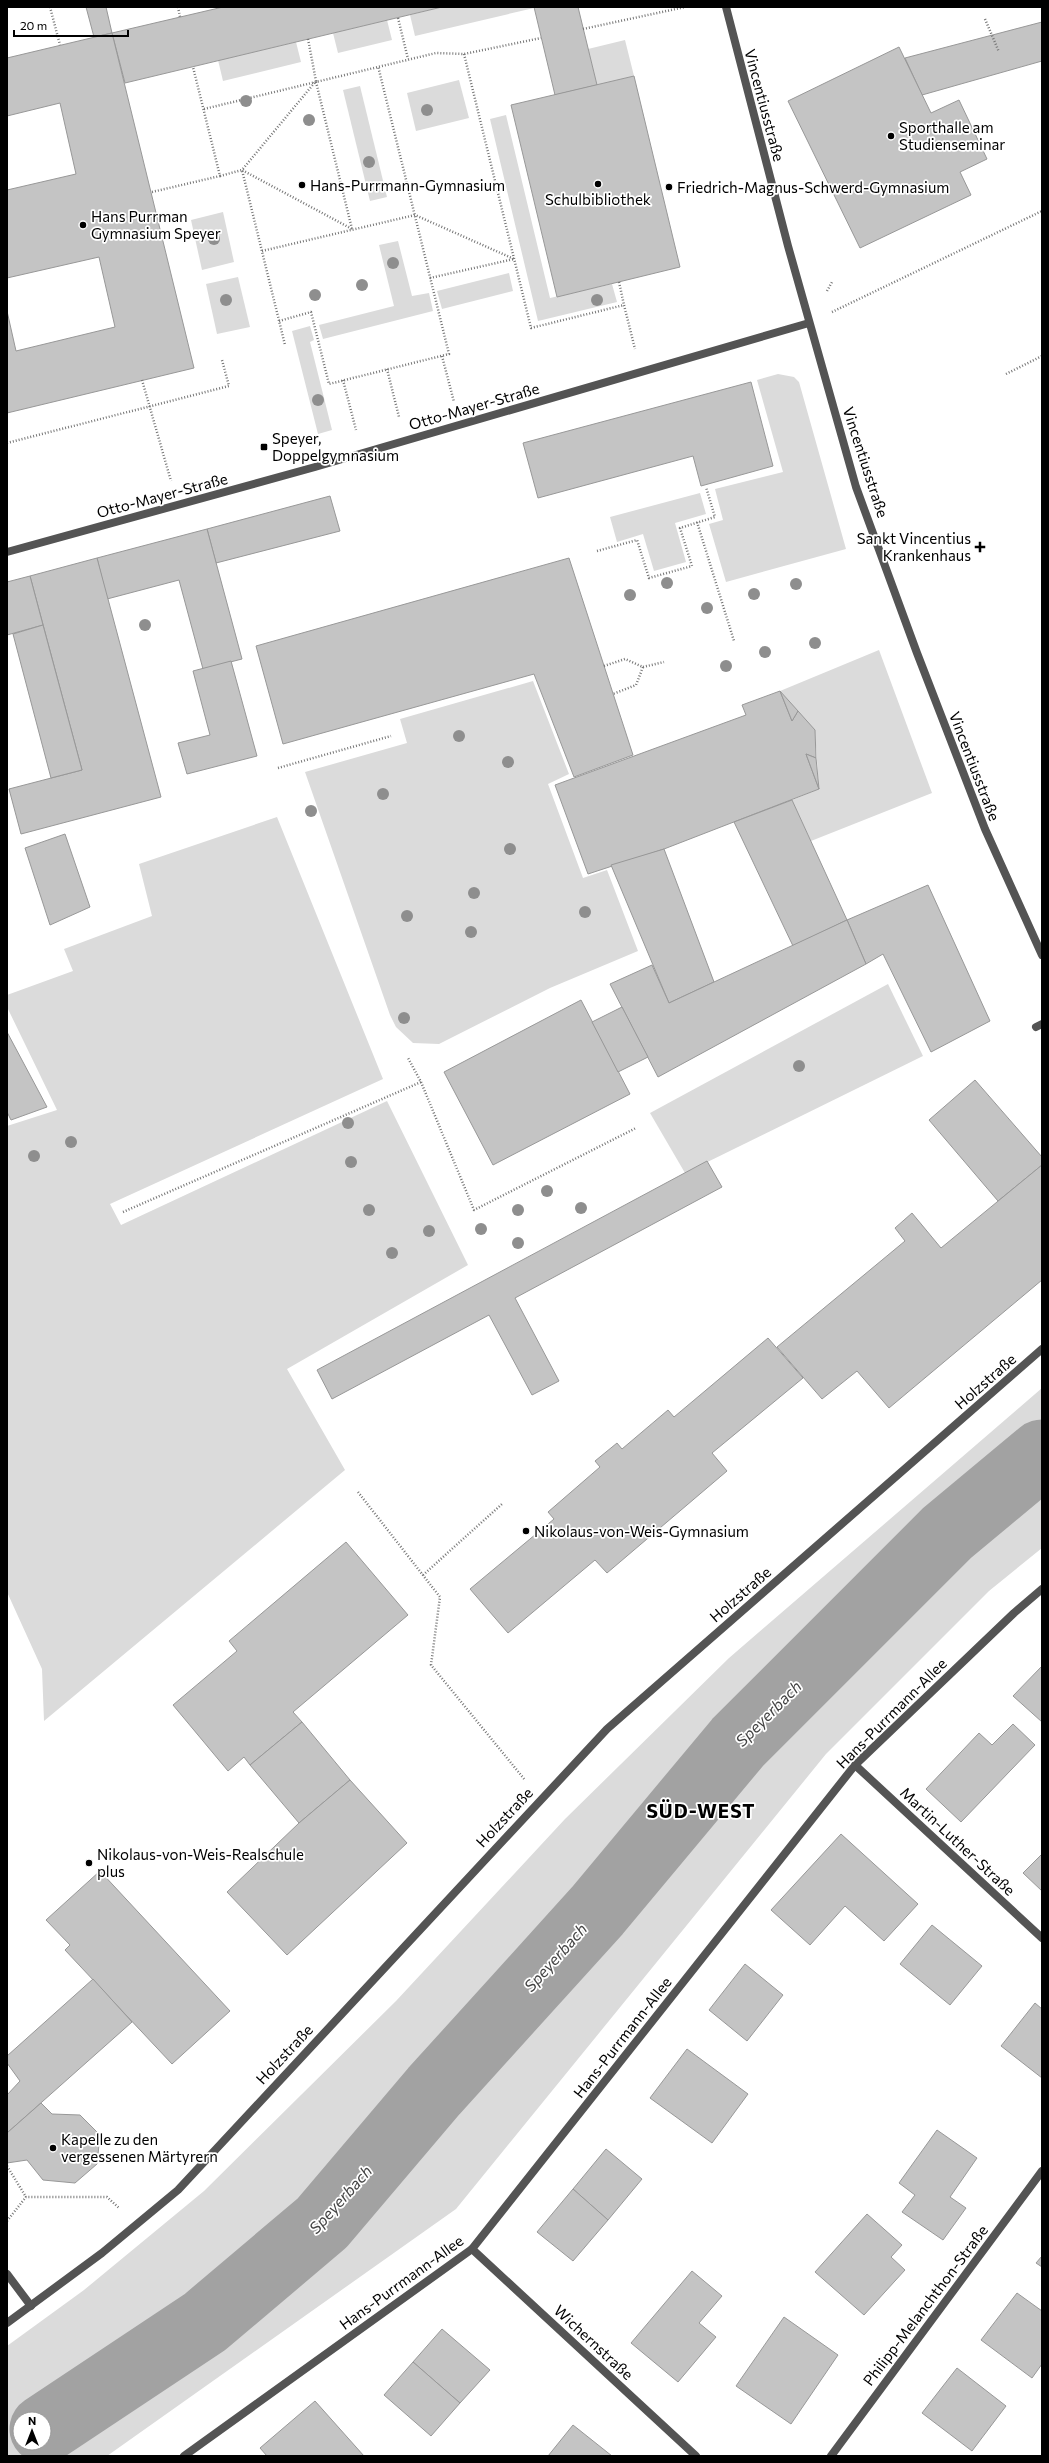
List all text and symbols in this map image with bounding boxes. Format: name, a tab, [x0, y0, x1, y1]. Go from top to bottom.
scale bar	[14, 12, 128, 38]
text: 20 m	[20, 18, 47, 32]
street label: Vincentiusstraße	[741, 47, 789, 163]
place label: Sporthalle am Studienseminar	[899, 118, 1005, 153]
marker: Sporthalle am Studienseminar	[886, 131, 896, 141]
place label: Hans-Purrmann-Gymnasium	[310, 176, 505, 194]
place label: Friedrich-Magnus-Schwerd-Gymnasium	[677, 178, 949, 196]
marker: Schulbibliothek	[593, 179, 603, 189]
marker: Hans-Purrmann-Gymnasium	[297, 180, 307, 190]
marker: Friedrich-Magnus-Schwerd-Gymnasium	[664, 182, 674, 192]
place label: Schulbibliothek	[545, 190, 651, 208]
place label: Hans Purrman Gymnasium Speyer	[91, 207, 221, 242]
marker: Hans Purrman Gymnasium Speyer	[78, 220, 88, 230]
street label: Otto-Mayer-Straße	[407, 379, 541, 433]
street label: Vincentiusstraße	[840, 404, 892, 520]
place label: Speyer, Doppelgymnasium	[272, 429, 399, 464]
marker: Speyer, Doppelgymnasium	[259, 442, 269, 452]
street label: Otto-Mayer-Straße	[95, 469, 230, 521]
place label: Sankt Vincentius Krankenhaus	[857, 529, 971, 564]
marker: Sankt Vincentius Krankenhaus	[974, 541, 986, 553]
street label: Vincentiusstraße	[946, 709, 1004, 823]
street label: Holzstraße	[951, 1350, 1019, 1412]
place label: Nikolaus-von-Weis-Gymnasium	[534, 1522, 749, 1540]
marker: Nikolaus-von-Weis-Gymnasium	[521, 1526, 531, 1536]
street label: Holzstraße	[706, 1563, 774, 1625]
street label: Hans-Purrmann-Allee	[832, 1654, 950, 1772]
water label: Speyerbach	[731, 1676, 805, 1750]
street label: Holzstraße	[472, 1783, 536, 1851]
street label: Martin-Luther-Straße	[897, 1783, 1019, 1899]
district label: SÜD-WEST	[646, 1799, 756, 1822]
place label: Nikolaus-von-Weis-Realschule plus	[97, 1845, 304, 1880]
marker: Nikolaus-von-Weis-Realschule plus	[84, 1858, 94, 1868]
water label: Speyerbach	[520, 1919, 590, 1995]
street label: Hans-Purrmann-Allee	[569, 1973, 675, 2101]
street label: Holzstraße	[252, 2020, 316, 2088]
place label: Kapelle zu den vergessenen Märtyrern	[61, 2130, 218, 2165]
marker: Kapelle zu den vergessenen Märtyrern	[48, 2143, 58, 2153]
water label: Speyerbach	[305, 2161, 375, 2237]
street label: Philipp-Melanchthon-Straße	[859, 2221, 991, 2389]
street label: Hans-Purrmann-Allee	[336, 2231, 466, 2333]
street label: Wichernstraße	[551, 2301, 637, 2383]
north arrow	[12, 2411, 52, 2451]
text: N	[28, 2414, 36, 2427]

